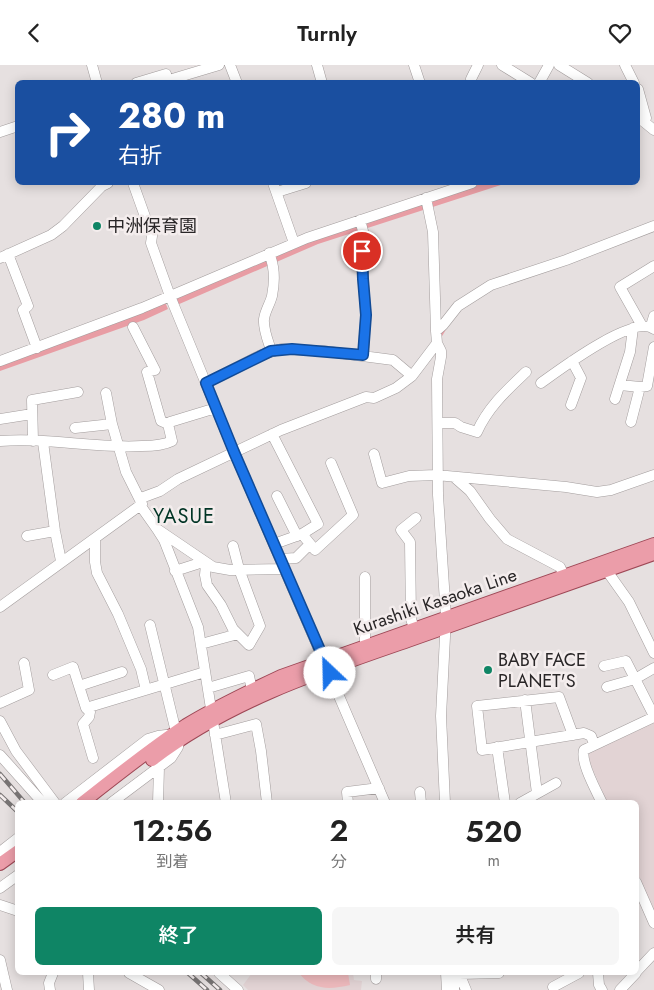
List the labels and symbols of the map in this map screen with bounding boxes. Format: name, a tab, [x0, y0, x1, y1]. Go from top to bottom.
place label: 中洲保育園	[107, 213, 197, 239]
marker: 中洲保育園	[91, 220, 103, 232]
pin	[341, 230, 383, 272]
district label: YASUE	[153, 502, 215, 531]
street label: Kurashiki Kasaoka Line	[350, 562, 520, 642]
position arrow	[303, 646, 355, 698]
place label: BABY FACE PLANET'S	[498, 647, 586, 694]
marker: BABY FACE PLANET'S	[482, 664, 494, 676]

